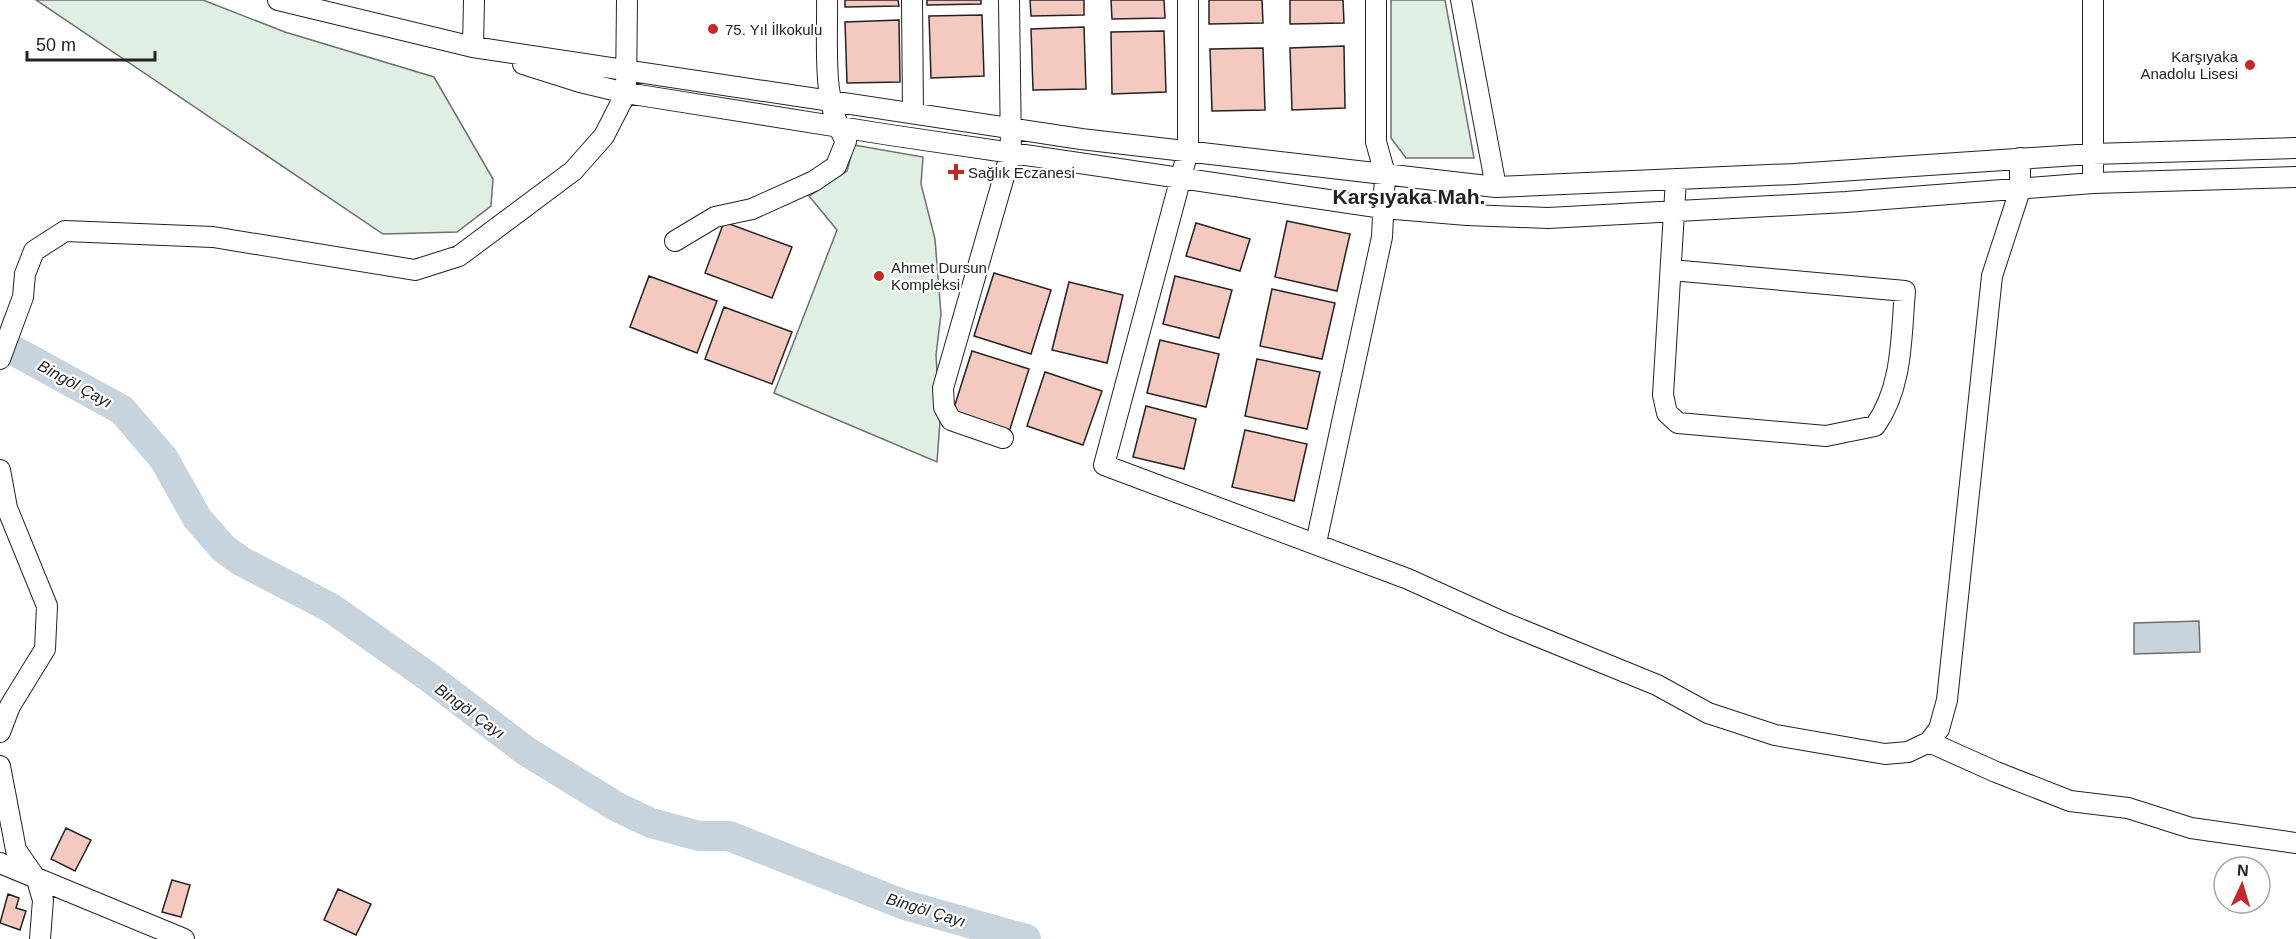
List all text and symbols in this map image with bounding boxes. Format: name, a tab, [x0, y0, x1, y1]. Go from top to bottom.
place label: 75. Yıl İlkokulu	[725, 21, 822, 38]
marker: 75. Yıl İlkokulu	[706, 22, 720, 36]
scale bar	[27, 24, 154, 62]
text: 50 m	[36, 35, 76, 55]
place label: Karşıyaka Anadolu Lisesi	[2140, 48, 2239, 82]
marker: Karşıyaka Anadolu Lisesi	[2243, 58, 2257, 72]
place label: Sağlık Eczanesi	[968, 164, 1075, 181]
marker: Sağlık Eczanesi	[949, 165, 963, 179]
district label: Karşıyaka Mah.	[1333, 185, 1485, 208]
place label: Ahmet Dursun Kompleksi	[891, 259, 987, 293]
marker: Ahmet Dursun Kompleksi	[872, 269, 886, 283]
water label: Bingöl Çayı	[35, 357, 115, 411]
water label: Bingöl Çayı	[432, 680, 508, 742]
north arrow	[2212, 855, 2272, 915]
text: N	[2237, 862, 2249, 879]
water label: Bingöl Çayı	[884, 890, 968, 930]

